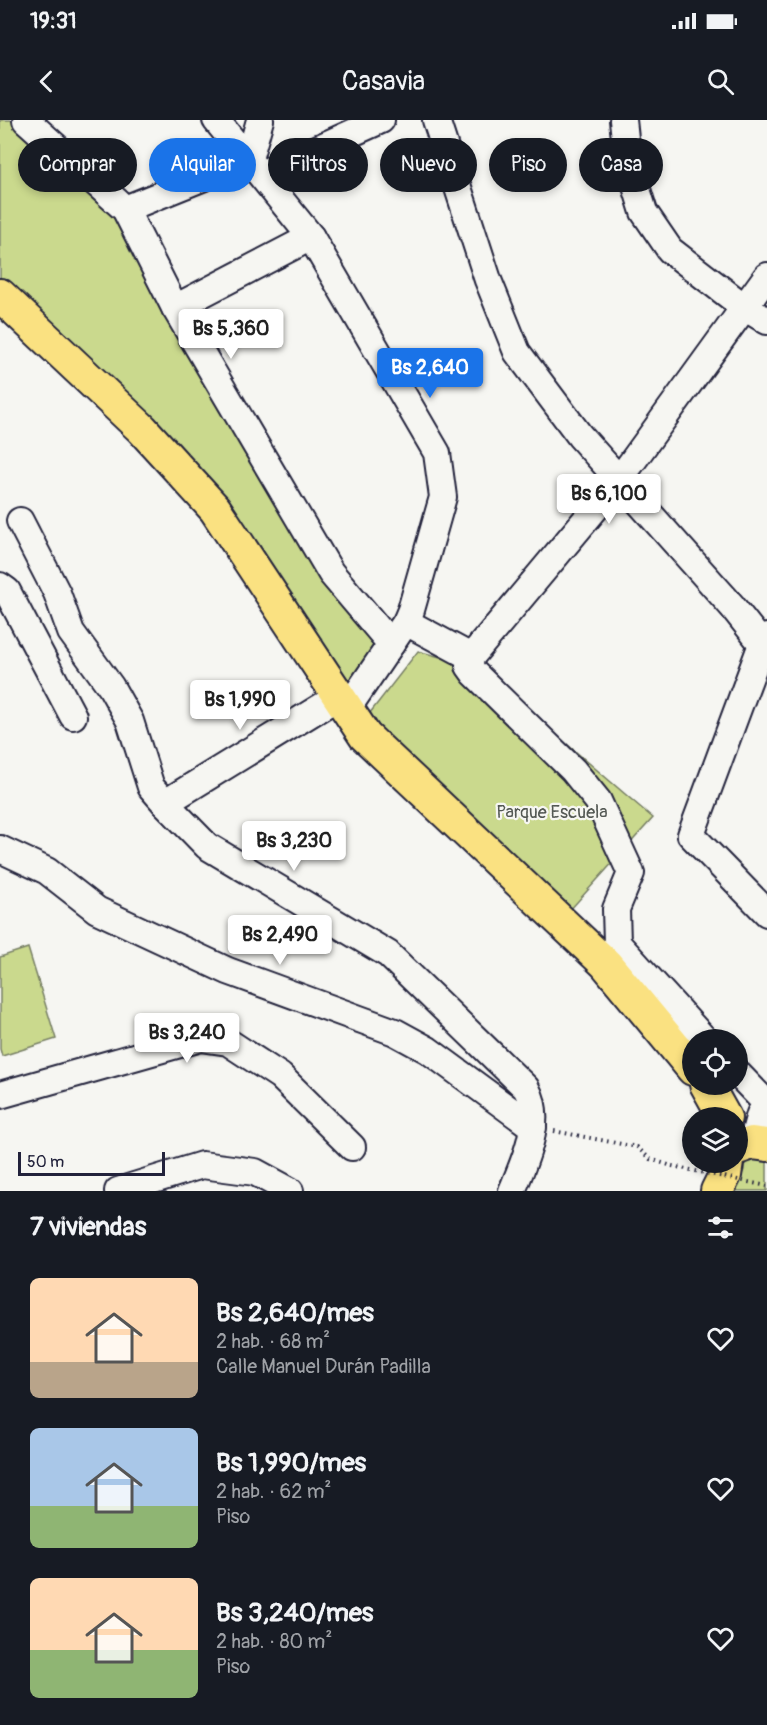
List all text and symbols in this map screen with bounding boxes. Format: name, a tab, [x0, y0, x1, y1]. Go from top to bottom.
text: 19:31	[30, 7, 77, 35]
icon: back	[30, 65, 63, 98]
text: Casavia	[342, 65, 425, 98]
icon: search	[704, 65, 737, 98]
chip: Comprar	[18, 138, 137, 192]
chip: Alquilar	[149, 138, 256, 192]
chip: Filtros	[268, 138, 368, 192]
chip: Nuevo	[380, 138, 477, 192]
chip: Piso	[489, 138, 567, 192]
chip: Casa	[579, 138, 663, 192]
pin: Bs 5,360	[169, 309, 293, 360]
text: Bs 5,360	[193, 316, 269, 341]
pin: Bs 2,640	[368, 348, 492, 399]
text: Bs 2,640	[391, 355, 469, 380]
pin: Bs 6,100	[547, 474, 671, 525]
text: Bs 6,100	[571, 481, 647, 506]
pin: Bs 1,990	[178, 680, 302, 731]
text: Bs 1,990	[204, 687, 276, 712]
park label: Parque Escuela	[496, 801, 608, 824]
pin: Bs 3,230	[232, 821, 356, 872]
text: Bs 3,230	[256, 828, 332, 853]
pin: Bs 2,490	[218, 915, 342, 966]
text: Bs 2,490	[242, 922, 318, 947]
pin: Bs 3,240	[125, 1013, 249, 1064]
text: Bs 3,240	[148, 1020, 226, 1045]
map controls	[682, 1029, 748, 1173]
button: locate	[682, 1029, 748, 1095]
button: layers	[682, 1107, 748, 1173]
scale bar	[18, 1149, 165, 1176]
text: 50 m	[27, 1152, 64, 1172]
text: 7 viviendas	[30, 1211, 146, 1243]
icon: filters	[704, 1211, 737, 1244]
text: Bs 2,640/mes	[216, 1297, 374, 1329]
icon: home	[78, 1302, 150, 1374]
icon: heart	[704, 1322, 737, 1355]
text: 2 hab. · 68 m²	[216, 1329, 330, 1354]
text: Calle Manuel Durán Padilla	[216, 1354, 431, 1379]
text: Bs 1,990/mes	[216, 1447, 366, 1479]
icon: home	[78, 1452, 150, 1524]
icon: heart	[704, 1472, 737, 1505]
text: 2 hab. · 62 m²	[216, 1479, 331, 1504]
text: Piso	[216, 1504, 250, 1529]
text: Bs 3,240/mes	[216, 1597, 373, 1629]
icon: home	[78, 1602, 150, 1674]
icon: heart	[704, 1622, 737, 1655]
text: 2 hab. · 80 m²	[216, 1629, 332, 1654]
text: Piso	[216, 1654, 250, 1679]

